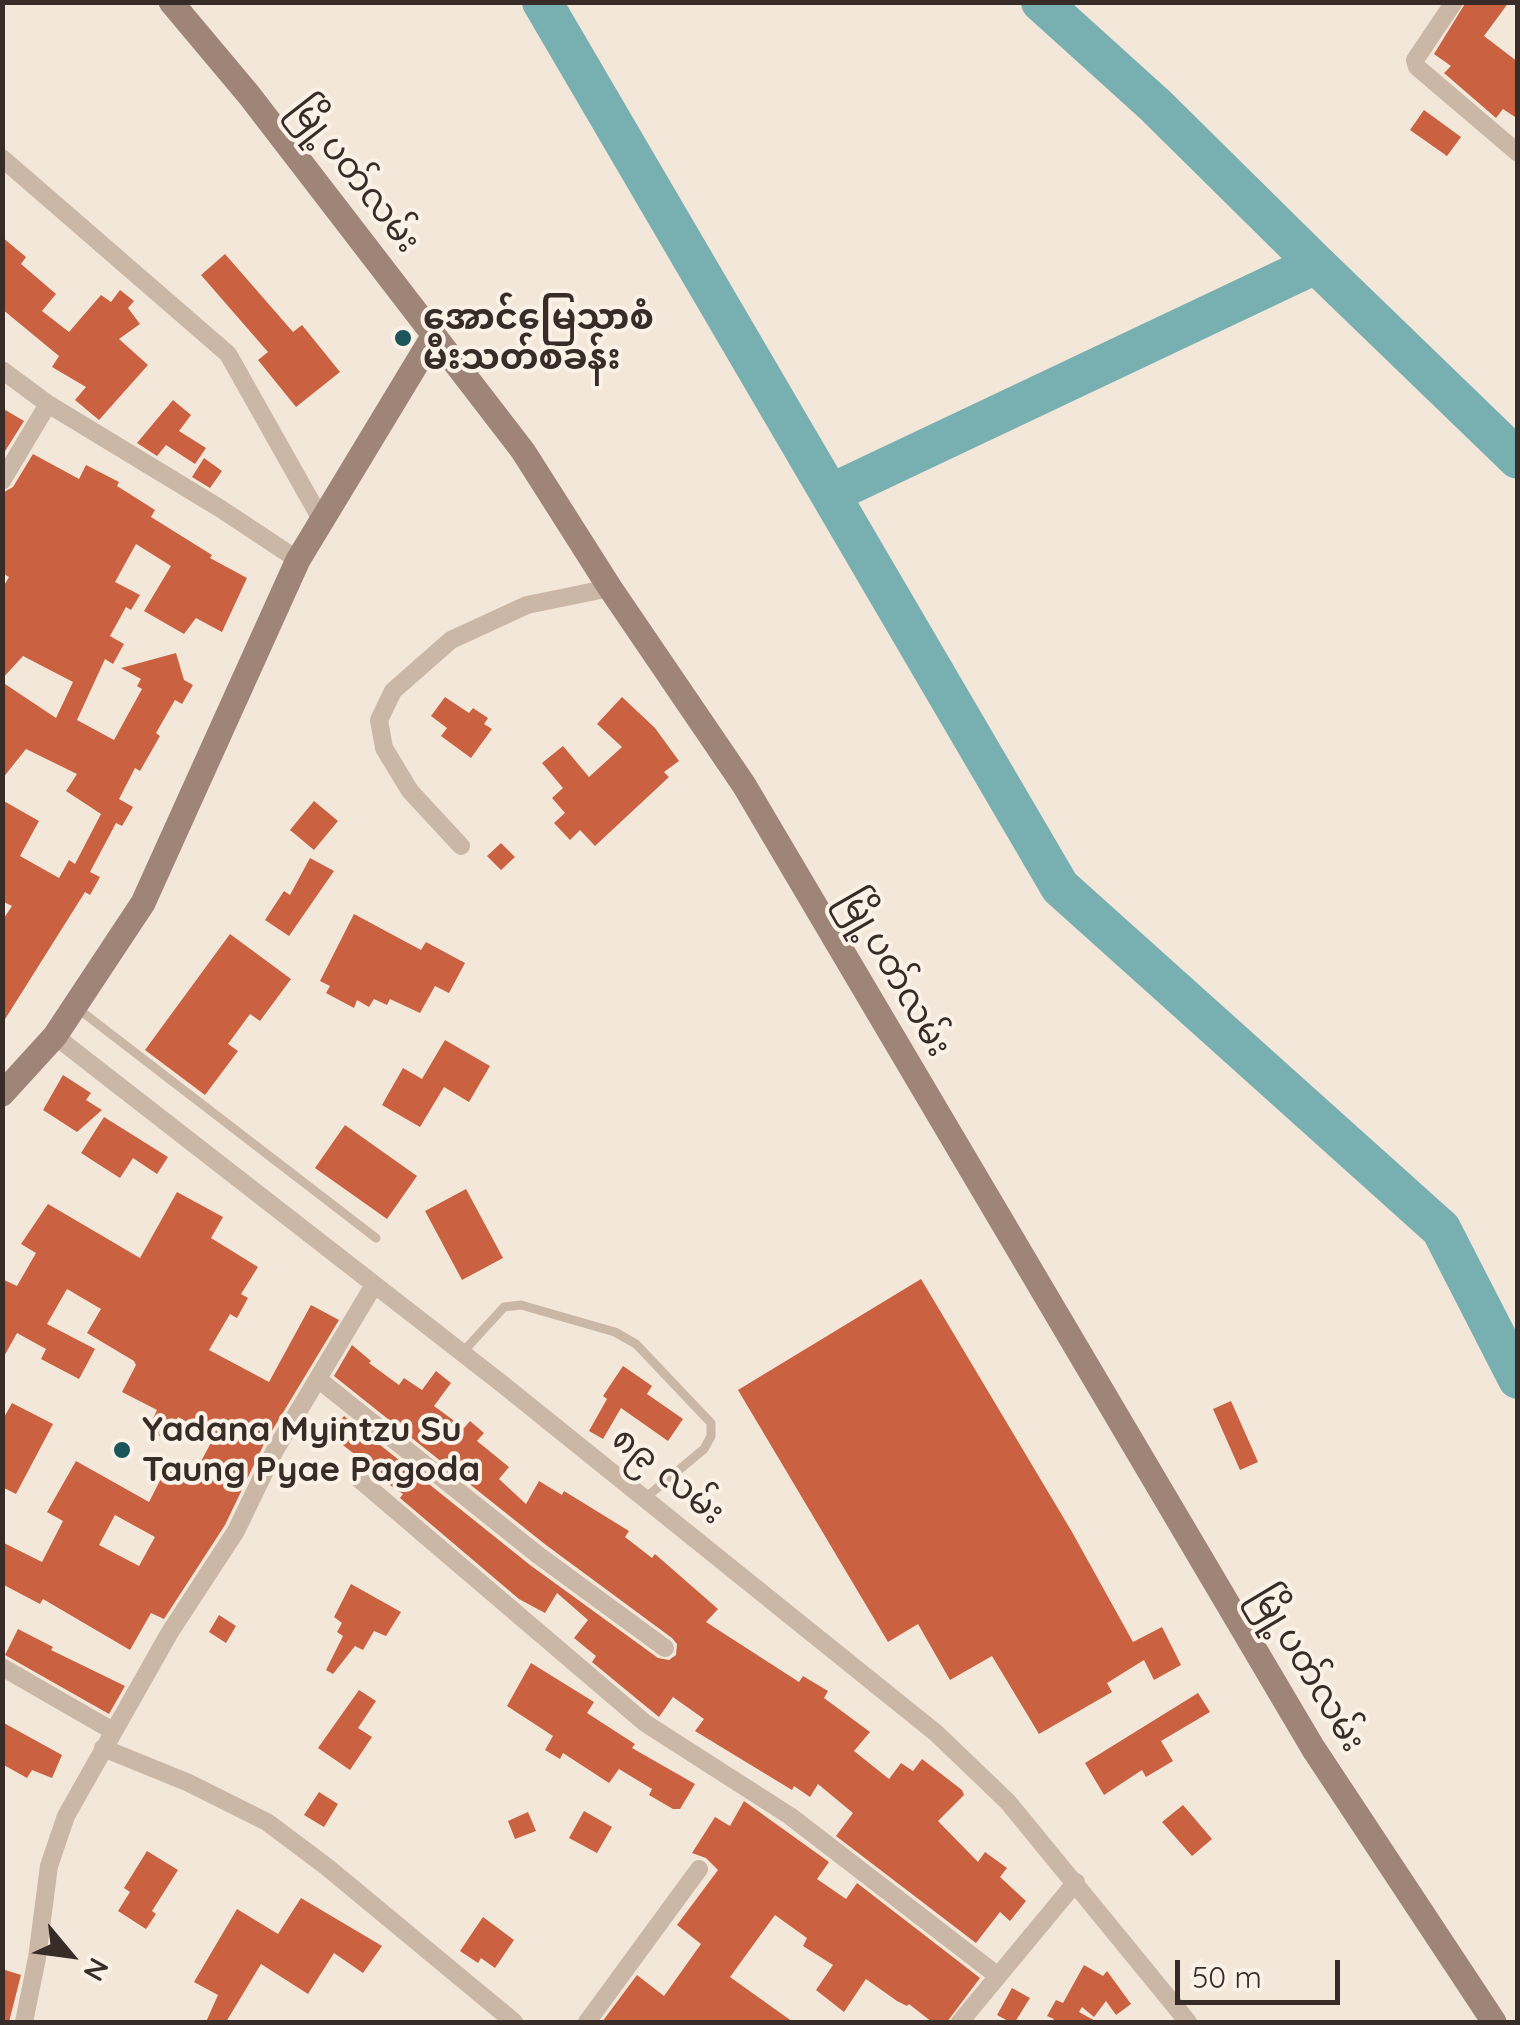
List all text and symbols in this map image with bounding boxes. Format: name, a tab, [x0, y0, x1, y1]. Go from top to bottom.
street label: မြို့ပတ်လမ်း	[281, 89, 429, 261]
place label: အောင်မြေသာစံ မီးသတ်စခန်း	[423, 297, 654, 379]
marker: အောင်မြေသာစံ မီးသတ်စခန်း	[392, 327, 414, 349]
street label: မြို့ပတ်လမ်း	[830, 882, 960, 1064]
place label: Yadana Myintzu Su Taung Pyae Pagoda	[142, 1409, 480, 1491]
street label: ၈၉ လမ်း	[603, 1418, 733, 1534]
marker: Yadana Myintzu Su Taung Pyae Pagoda	[111, 1439, 133, 1461]
street label: မြို့ပတ်လမ်း	[1242, 1578, 1374, 1760]
north arrow	[20, 1905, 120, 2005]
scale bar	[1180, 1940, 1345, 2002]
text: N	[76, 1952, 117, 1987]
text: 50 m	[1192, 1958, 1262, 1996]

